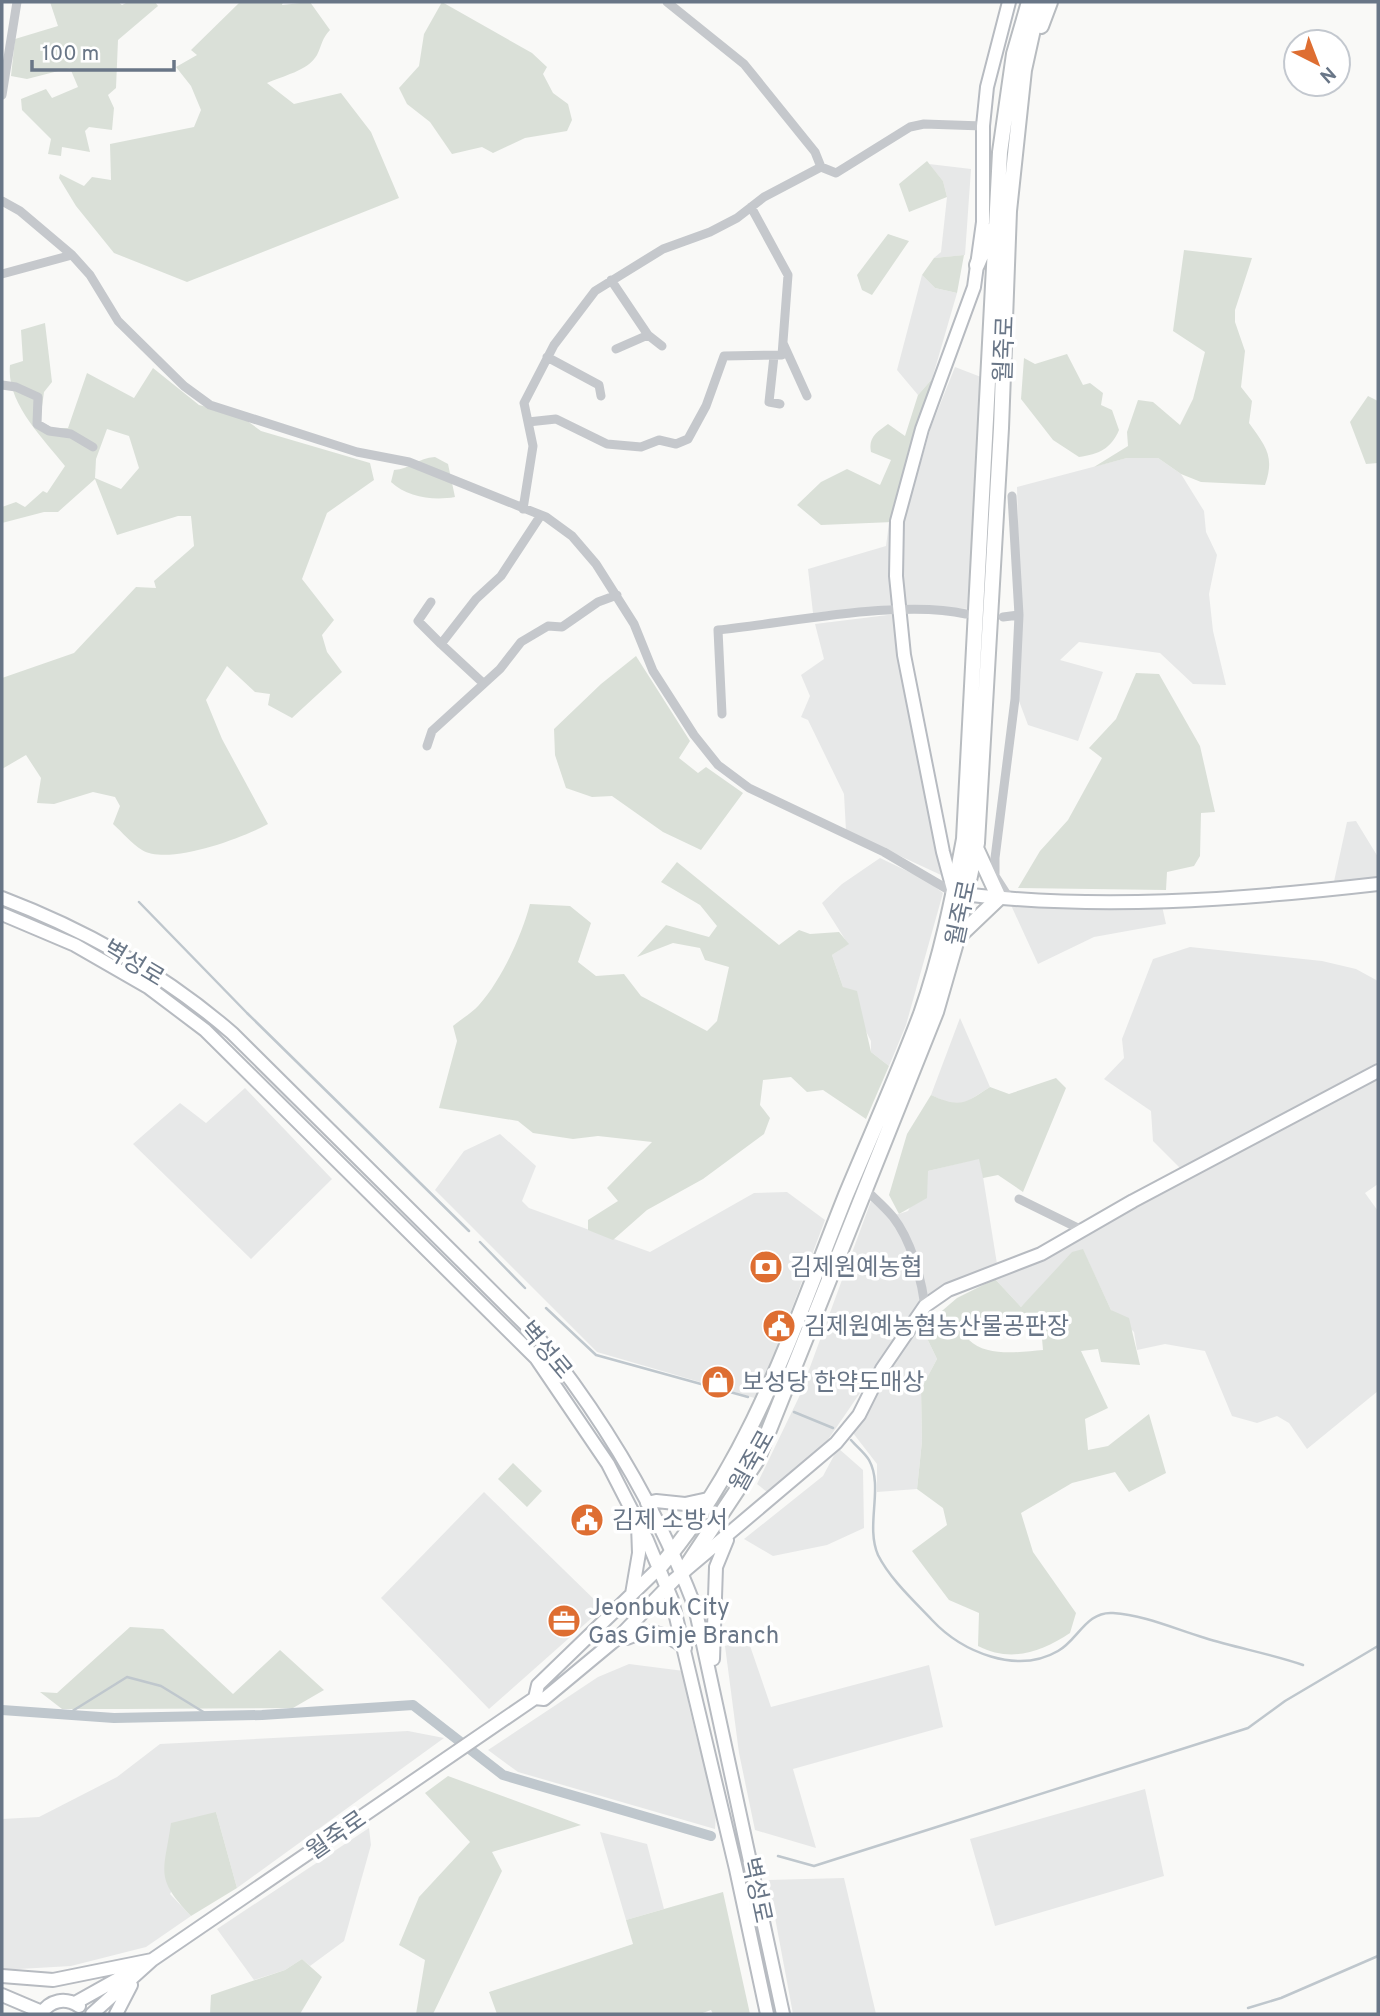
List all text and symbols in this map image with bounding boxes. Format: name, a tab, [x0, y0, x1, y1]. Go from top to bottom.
scale bar	[32, 28, 173, 72]
north arrow	[1282, 28, 1352, 98]
text: 100 m	[42, 41, 99, 68]
text: N	[1314, 61, 1340, 88]
street label: 월죽로	[990, 315, 1022, 383]
street label: 월죽로	[941, 878, 985, 949]
street label: 벽성로	[97, 935, 169, 995]
bank icon: 김제원예농협	[747, 1248, 785, 1286]
place label: 김제원예농협	[790, 1254, 922, 1284]
public building icon: 김제원예농협농산물공판장	[760, 1307, 798, 1345]
place label: 김제원예농협농산물공판장	[804, 1313, 1069, 1343]
street label: 벽성로	[512, 1316, 577, 1386]
shop icon: 보성당 한약도매상	[699, 1363, 737, 1401]
place label: 보성당 한약도매상	[742, 1369, 924, 1399]
street label: 월죽로	[725, 1426, 783, 1498]
public building icon: 김제 소방서	[568, 1501, 606, 1539]
place label: 김제 소방서	[612, 1507, 728, 1537]
place label: Jeonbuk City Gas Gimje Branch	[588, 1594, 779, 1652]
office icon: Jeonbuk City Gas Gimje Branch	[545, 1602, 583, 1640]
street label: 월죽로	[301, 1805, 373, 1868]
street label: 벽성로	[733, 1855, 777, 1926]

